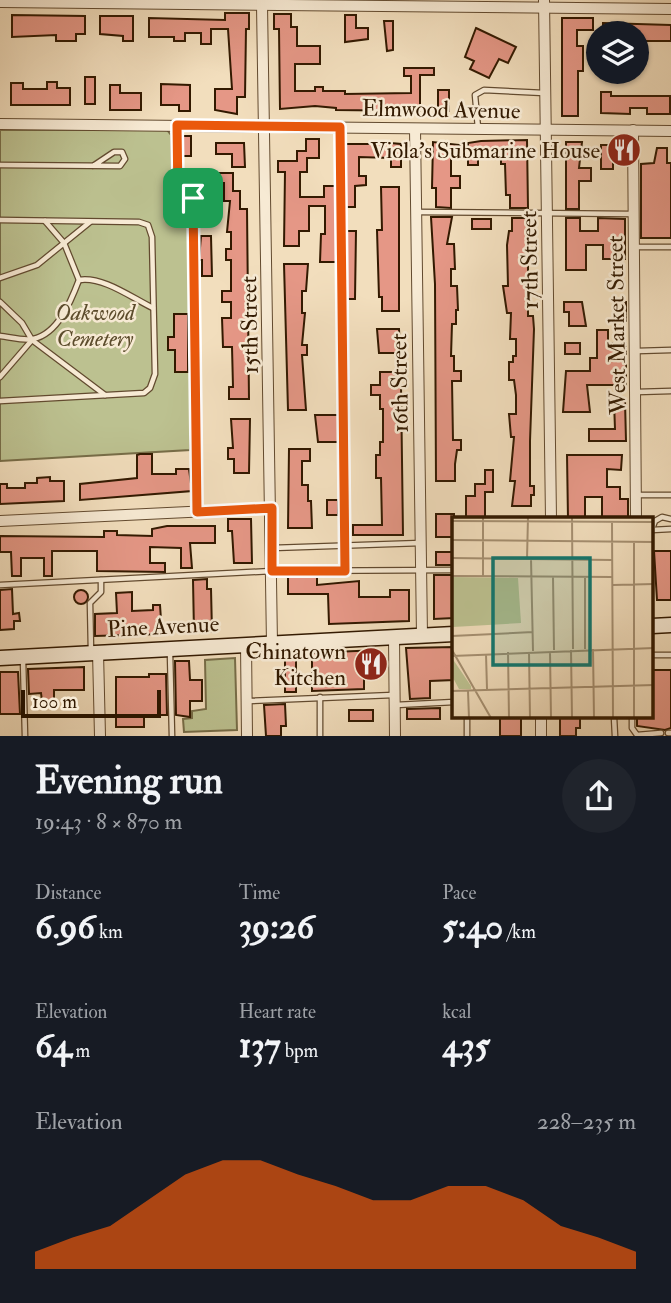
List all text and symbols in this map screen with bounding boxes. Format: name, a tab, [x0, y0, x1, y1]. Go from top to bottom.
map controls	[586, 21, 649, 84]
button: layers	[586, 21, 649, 84]
street label: Elmwood Avenue	[361, 94, 521, 125]
restaurant icon: Viola's Submarine House	[605, 131, 643, 169]
place label: Viola's Submarine House	[370, 136, 600, 165]
pin	[163, 168, 223, 228]
icon: arrive	[174, 179, 212, 217]
street label: 17th Street	[514, 210, 545, 310]
street label: West Market Street	[600, 235, 633, 416]
street label: 15th Street	[234, 276, 265, 374]
park label: Oakwood Cemetery	[55, 298, 136, 353]
street label: 16th Street	[384, 333, 415, 433]
inset map	[452, 517, 654, 718]
street label: Pine Avenue	[106, 609, 220, 644]
place label: Chinatown Kitchen	[245, 637, 346, 692]
restaurant icon: Chinatown Kitchen	[352, 645, 390, 683]
scale bar	[21, 687, 161, 719]
text: 100 m	[32, 690, 77, 714]
text: Evening run	[35, 757, 223, 805]
button: share	[562, 759, 636, 833]
text: 19:43 · 8 × 870 m	[35, 807, 182, 836]
text: Distance	[35, 881, 101, 905]
text: Time	[239, 881, 280, 905]
text: Pace	[442, 881, 476, 905]
text: 6.96	[35, 905, 95, 949]
text: 39:26	[239, 905, 314, 949]
text: 5:40	[442, 905, 503, 949]
text: km	[95, 920, 123, 944]
text: /km	[503, 920, 536, 944]
text: Elevation	[35, 1000, 107, 1024]
text: Heart rate	[239, 1000, 316, 1024]
text: kcal	[442, 1000, 471, 1024]
text: 64	[35, 1024, 72, 1068]
text: 137	[239, 1024, 281, 1068]
text: 435	[442, 1024, 490, 1068]
text: m	[72, 1039, 90, 1063]
text: bpm	[281, 1039, 318, 1063]
text: Elevation	[35, 1107, 123, 1136]
text: 228–235 m	[537, 1107, 636, 1136]

